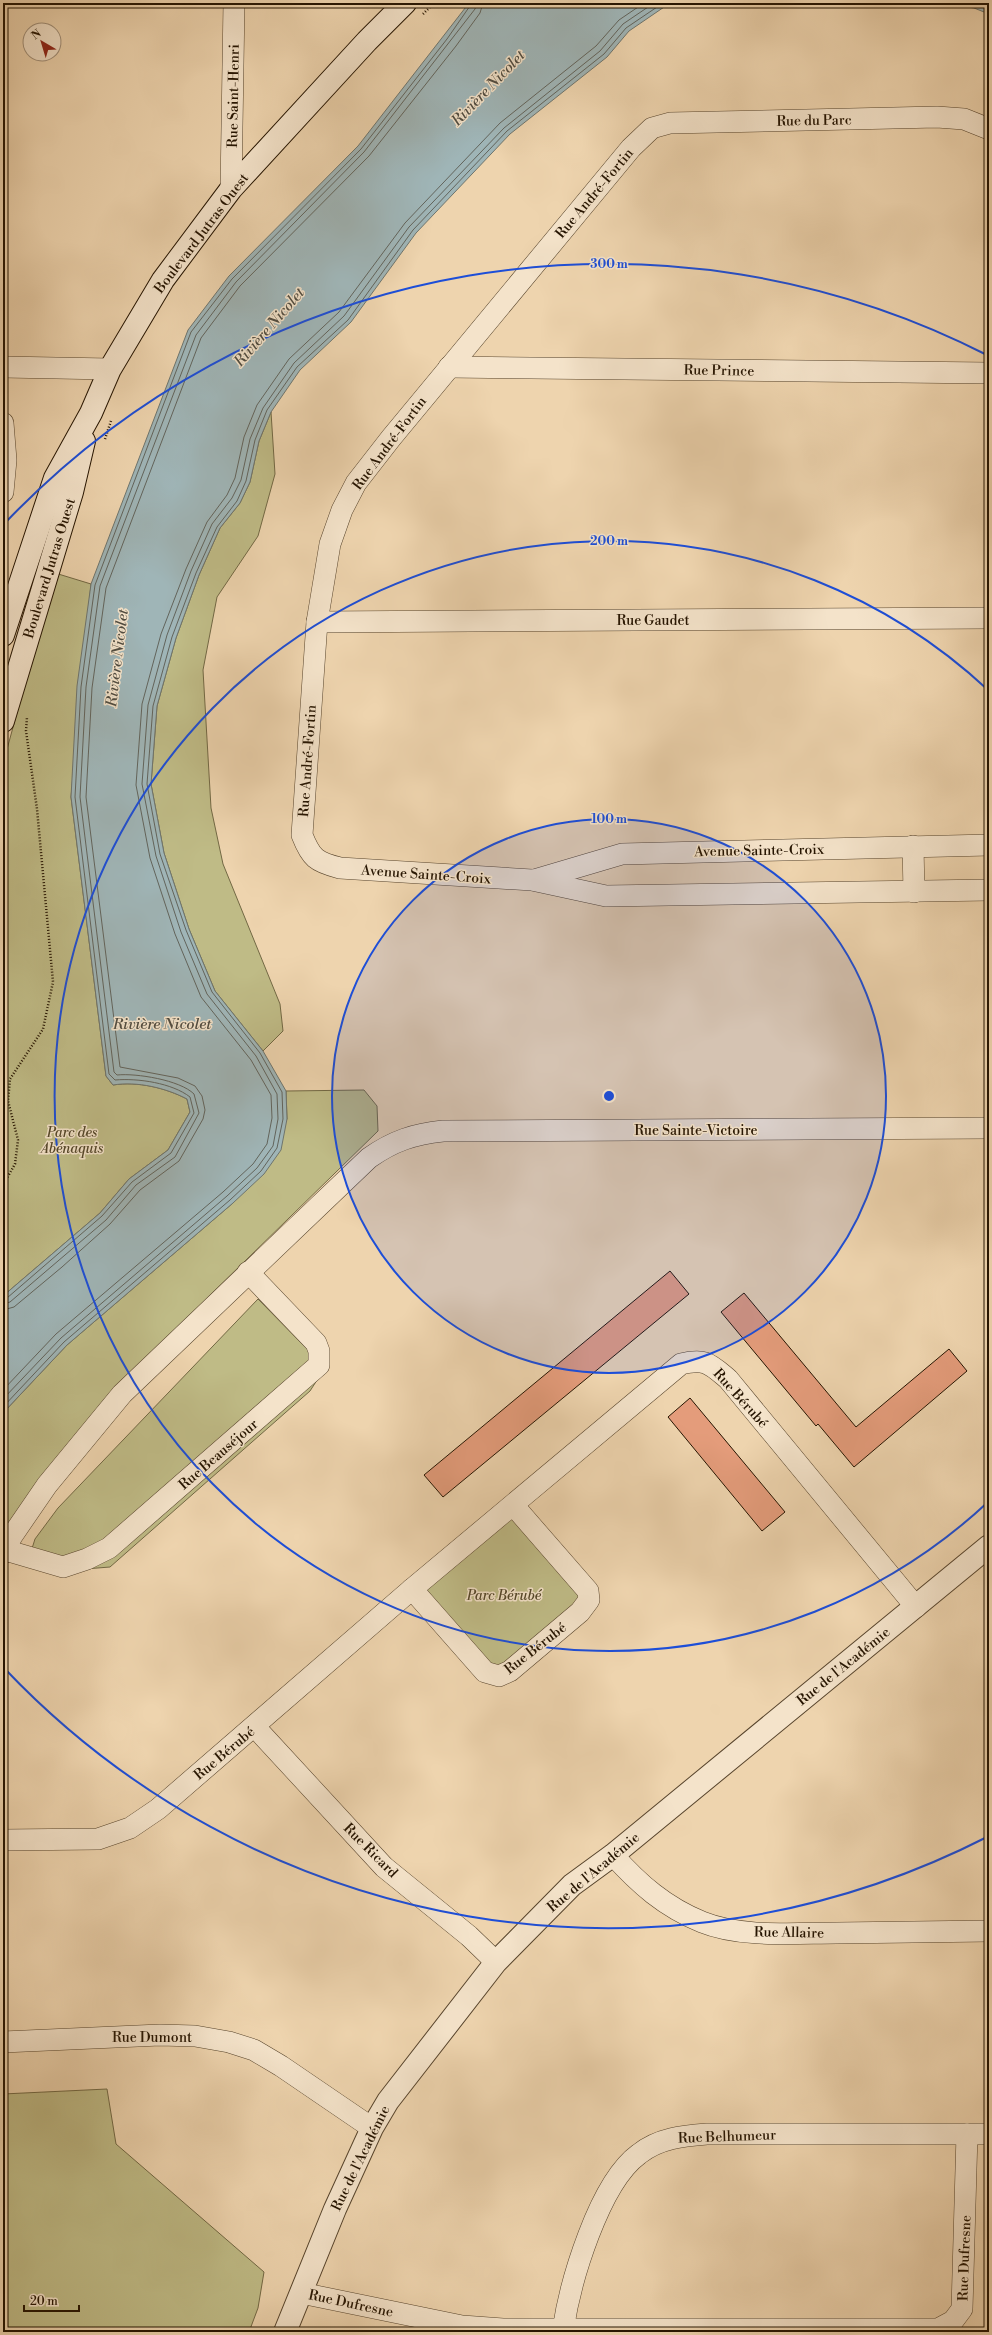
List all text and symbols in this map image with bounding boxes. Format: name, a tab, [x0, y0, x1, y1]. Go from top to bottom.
north arrow	[22, 22, 62, 62]
text: N	[29, 27, 44, 43]
street label: Rue Saint-Henri	[224, 44, 244, 148]
water label: Rivière Nicolet	[447, 46, 530, 131]
street label: Rue du Parc	[776, 111, 852, 131]
street label: Rue André-Fortin	[552, 144, 638, 243]
street label: Boulevard Jutras Ouest	[150, 170, 253, 298]
text: 300 m	[590, 257, 628, 272]
water label: Rivière Nicolet	[229, 283, 310, 371]
street label: Rue Prince	[684, 361, 754, 381]
street label: Rue André-Fortin	[349, 393, 431, 494]
street label: Boulevard Jutras Ouest	[20, 496, 80, 642]
text: 200 m	[590, 534, 628, 549]
water label: Rivière Nicolet	[102, 607, 133, 709]
street label: Rue Gaudet	[617, 612, 690, 630]
street label: Rue André-Fortin	[295, 704, 321, 818]
text: 100 m	[591, 812, 627, 827]
street label: Avenue Sainte-Croix	[693, 841, 825, 861]
street label: Avenue Sainte-Croix	[360, 861, 492, 889]
water label: Rivière Nicolet	[112, 1015, 212, 1034]
centre of rings	[602, 1089, 616, 1103]
street label: Rue Sainte-Victoire	[634, 1122, 758, 1140]
park label: Parc des Abénaquis	[39, 1124, 103, 1158]
street label: Rue Bérubé	[709, 1365, 772, 1432]
street label: Rue Beauséjour	[175, 1415, 262, 1494]
park label: Parc Bérubé	[466, 1587, 543, 1605]
street label: Rue Bérubé	[501, 1619, 570, 1679]
street label: Rue de l'Académie	[793, 1624, 894, 1710]
street label: Rue Bérubé	[191, 1723, 259, 1784]
street label: Rue Ricard	[339, 1820, 401, 1882]
street label: Rue de l'Académie	[544, 1829, 644, 1917]
street label: Rue Allaire	[754, 1923, 824, 1943]
street label: Rue Dumont	[112, 2029, 192, 2047]
street label: Rue de l'Académie	[328, 2103, 394, 2214]
street label: Rue Belhumeur	[678, 2126, 776, 2148]
street label: Rue Dufresne	[955, 2215, 975, 2301]
street label: Rue Dufresne	[307, 2286, 395, 2322]
scale bar	[24, 2287, 79, 2313]
text: 20 m	[30, 2294, 58, 2309]

